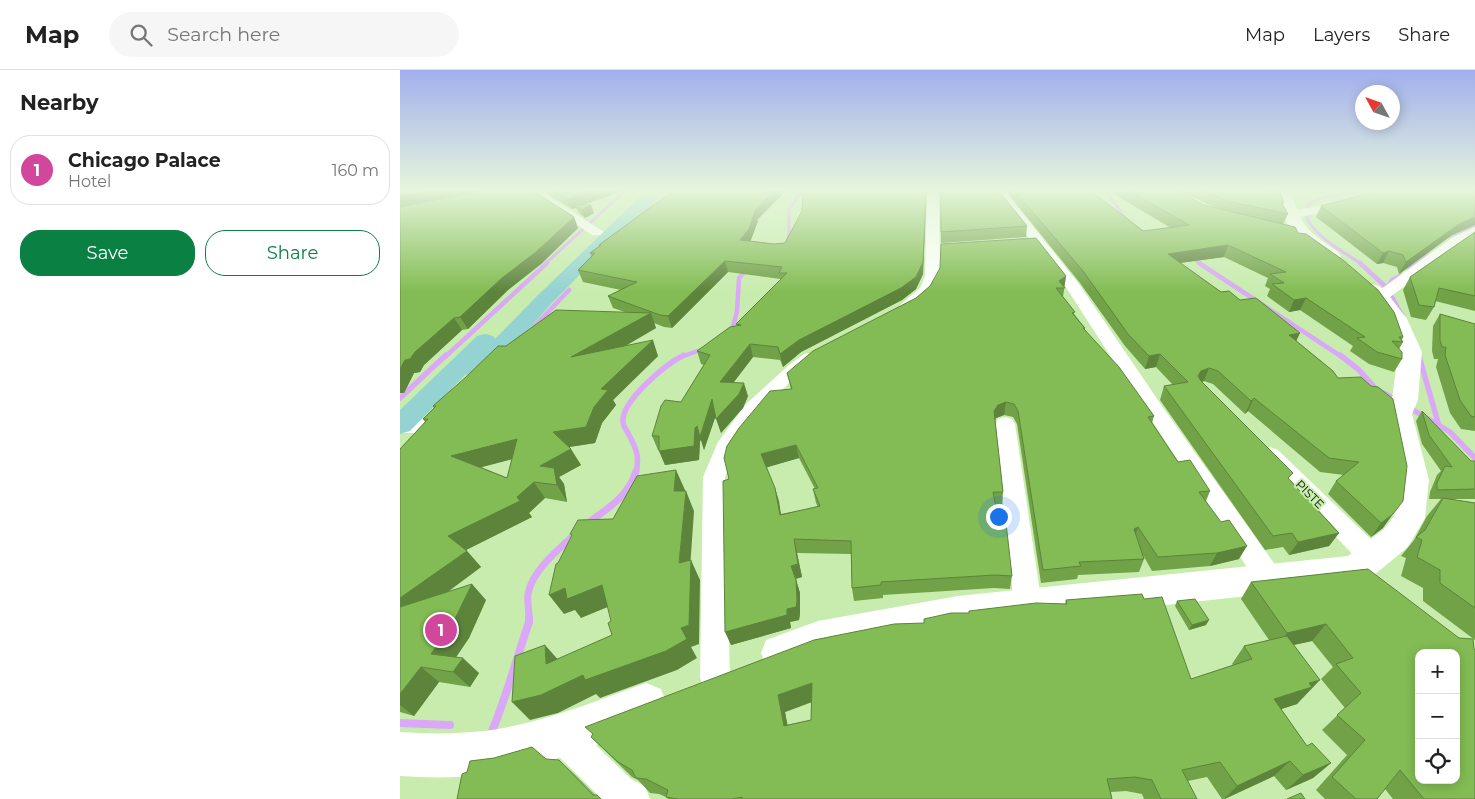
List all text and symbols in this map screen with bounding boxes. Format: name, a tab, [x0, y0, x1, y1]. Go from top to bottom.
search box	[109, 12, 459, 57]
text: Map	[25, 20, 79, 49]
icon: search	[127, 21, 155, 49]
text: Search here	[167, 23, 280, 46]
text: Map	[1245, 24, 1285, 46]
text: Layers	[1313, 24, 1370, 46]
text: Share	[1398, 24, 1450, 46]
north arrow	[1355, 85, 1400, 130]
text: Nearby	[20, 90, 99, 115]
text: Chicago Palace	[68, 149, 221, 172]
text: 1	[34, 161, 40, 180]
text: 160 m	[332, 161, 379, 180]
text: Hotel	[68, 172, 111, 191]
button: Save	[20, 230, 195, 276]
button: Share	[205, 230, 380, 276]
street label: PISTE	[1293, 477, 1327, 511]
your location	[986, 504, 1012, 530]
pin: 1	[425, 611, 457, 649]
map controls	[1415, 649, 1460, 784]
button: +	[1415, 649, 1460, 694]
button: −	[1415, 694, 1460, 739]
button: locate	[1415, 739, 1460, 784]

